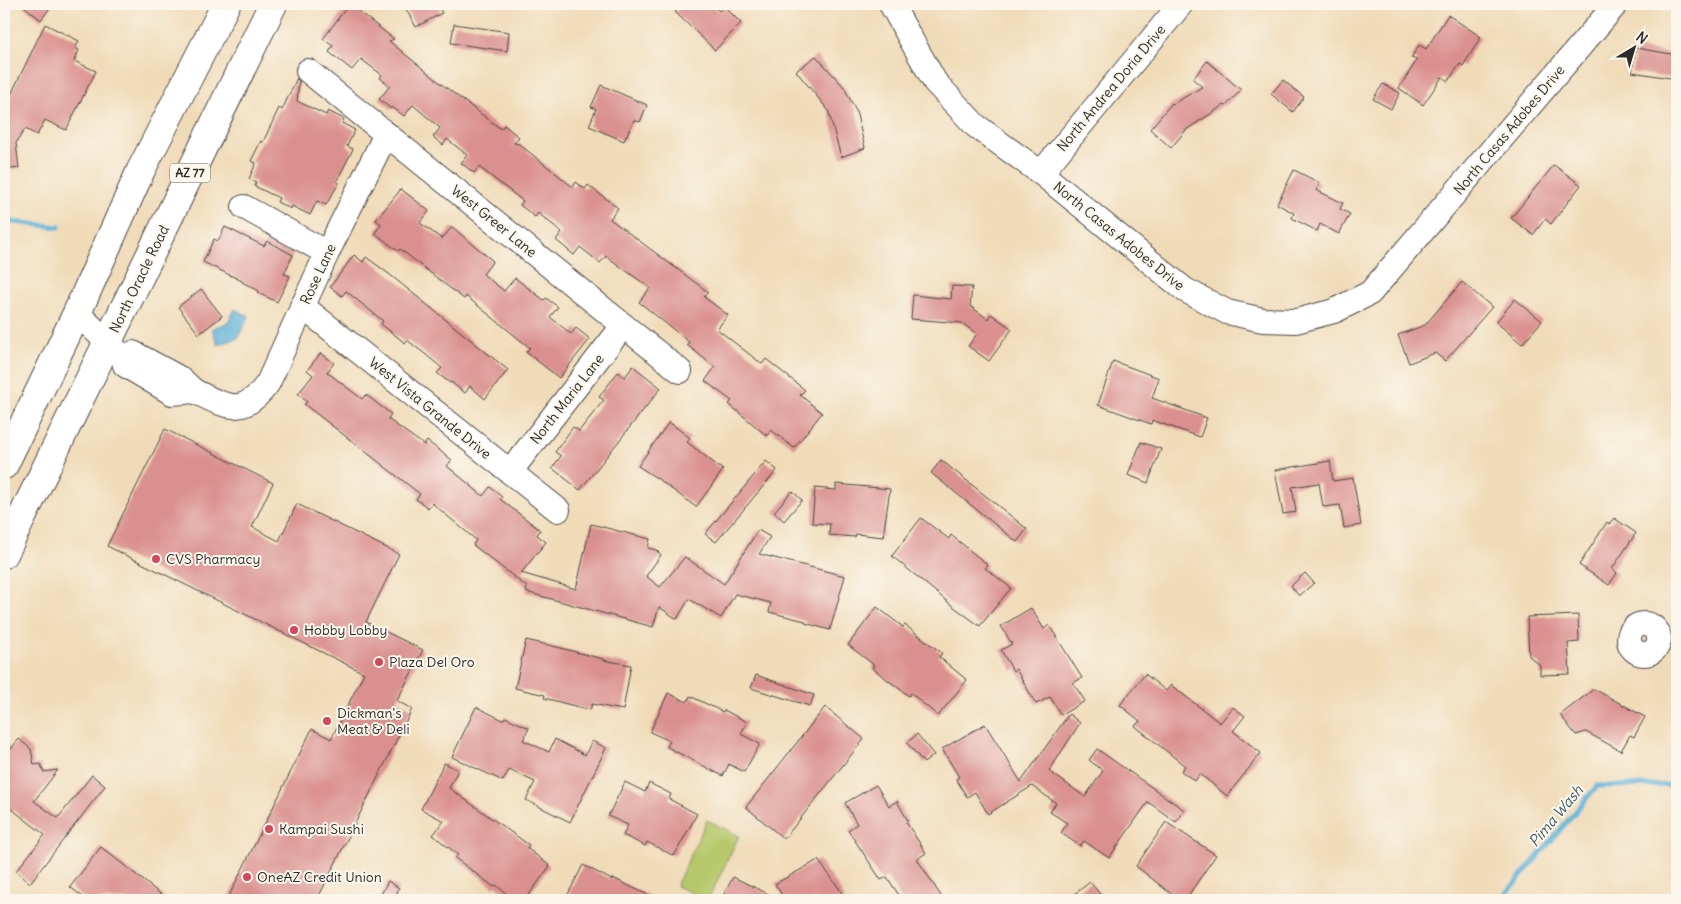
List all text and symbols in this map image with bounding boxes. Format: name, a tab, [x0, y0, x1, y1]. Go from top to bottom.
street label: North Andrea Doria Drive	[1053, 21, 1169, 155]
north arrow	[1608, 22, 1658, 72]
text: N	[1633, 28, 1651, 48]
street label: North Casas Adobes Drive	[1450, 62, 1568, 198]
road number: AZ 77	[170, 164, 210, 182]
street label: North Casas Adobes Drive	[1050, 178, 1188, 294]
street label: West Greer Lane	[448, 181, 540, 261]
street label: North Oracle Road	[105, 222, 173, 336]
street label: Rose Lane	[296, 241, 340, 307]
street label: North Maria Lane	[526, 350, 608, 448]
street label: West Vista Grande Drive	[365, 353, 495, 463]
place label: CVS Pharmacy	[166, 550, 261, 568]
marker: CVS Pharmacy	[150, 553, 162, 565]
place label: Hobby Lobby	[304, 621, 387, 639]
marker: Hobby Lobby	[288, 624, 300, 636]
place label: Plaza Del Oro	[389, 653, 475, 671]
marker: Plaza Del Oro	[373, 656, 385, 668]
place label: Dickman's Meat & Deli	[337, 704, 410, 738]
marker: Dickman's Meat & Deli	[321, 715, 333, 727]
water label: Pima Wash	[1524, 781, 1587, 850]
place label: Kampai Sushi	[279, 820, 364, 838]
marker: Kampai Sushi	[263, 823, 275, 835]
place label: OneAZ Credit Union	[257, 868, 382, 886]
marker: OneAZ Credit Union	[241, 871, 253, 883]

